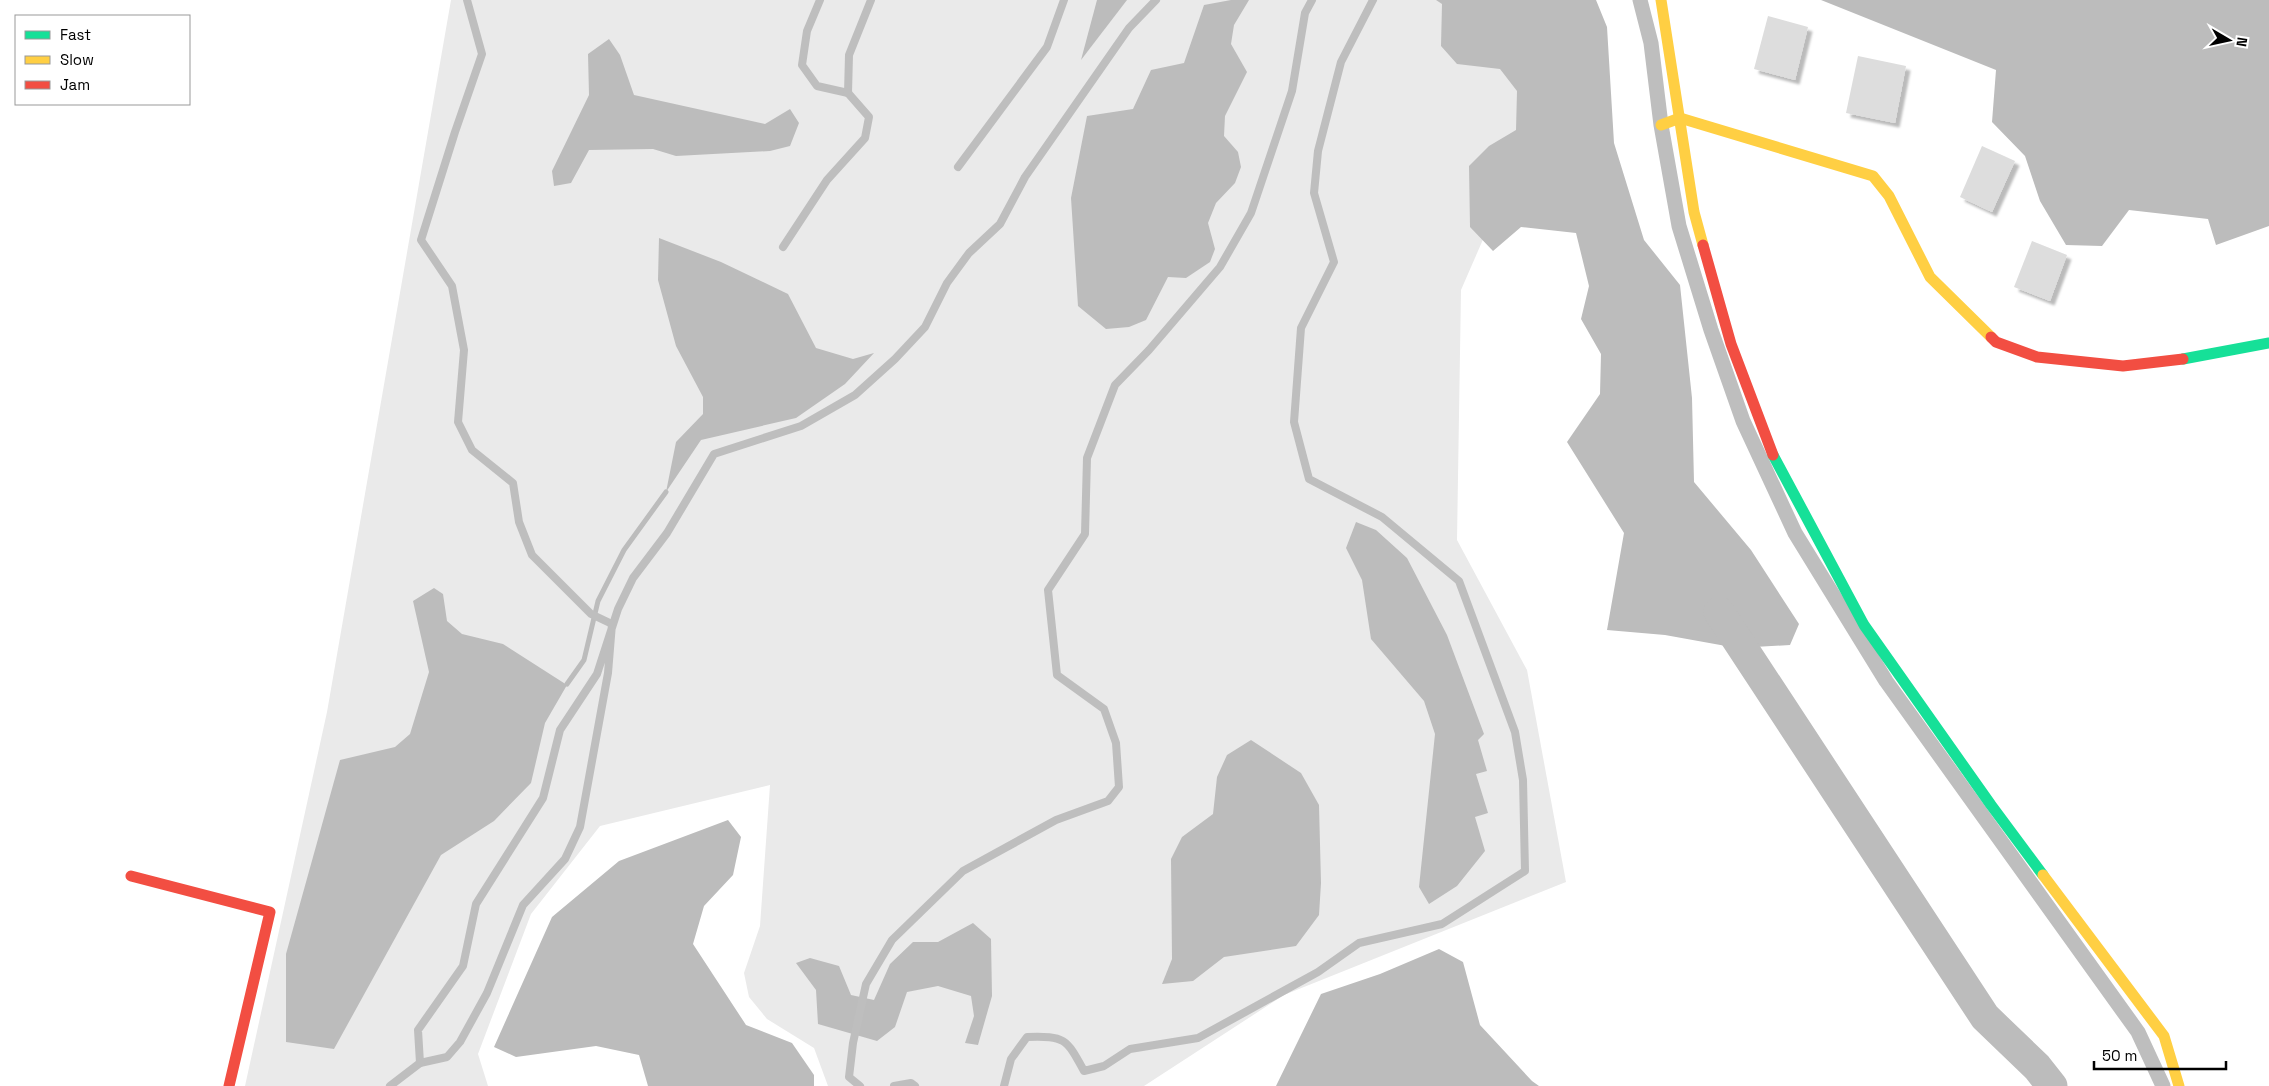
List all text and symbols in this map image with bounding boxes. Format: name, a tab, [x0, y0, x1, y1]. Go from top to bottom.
legend	[15, 15, 190, 105]
north arrow	[2204, 15, 2254, 65]
text: Fast	[60, 25, 91, 44]
text: N	[2232, 36, 2251, 48]
text: Slow	[60, 50, 94, 69]
text: Jam	[60, 75, 90, 94]
scale bar	[2094, 1038, 2226, 1070]
text: 50 m	[2102, 1046, 2137, 1065]

